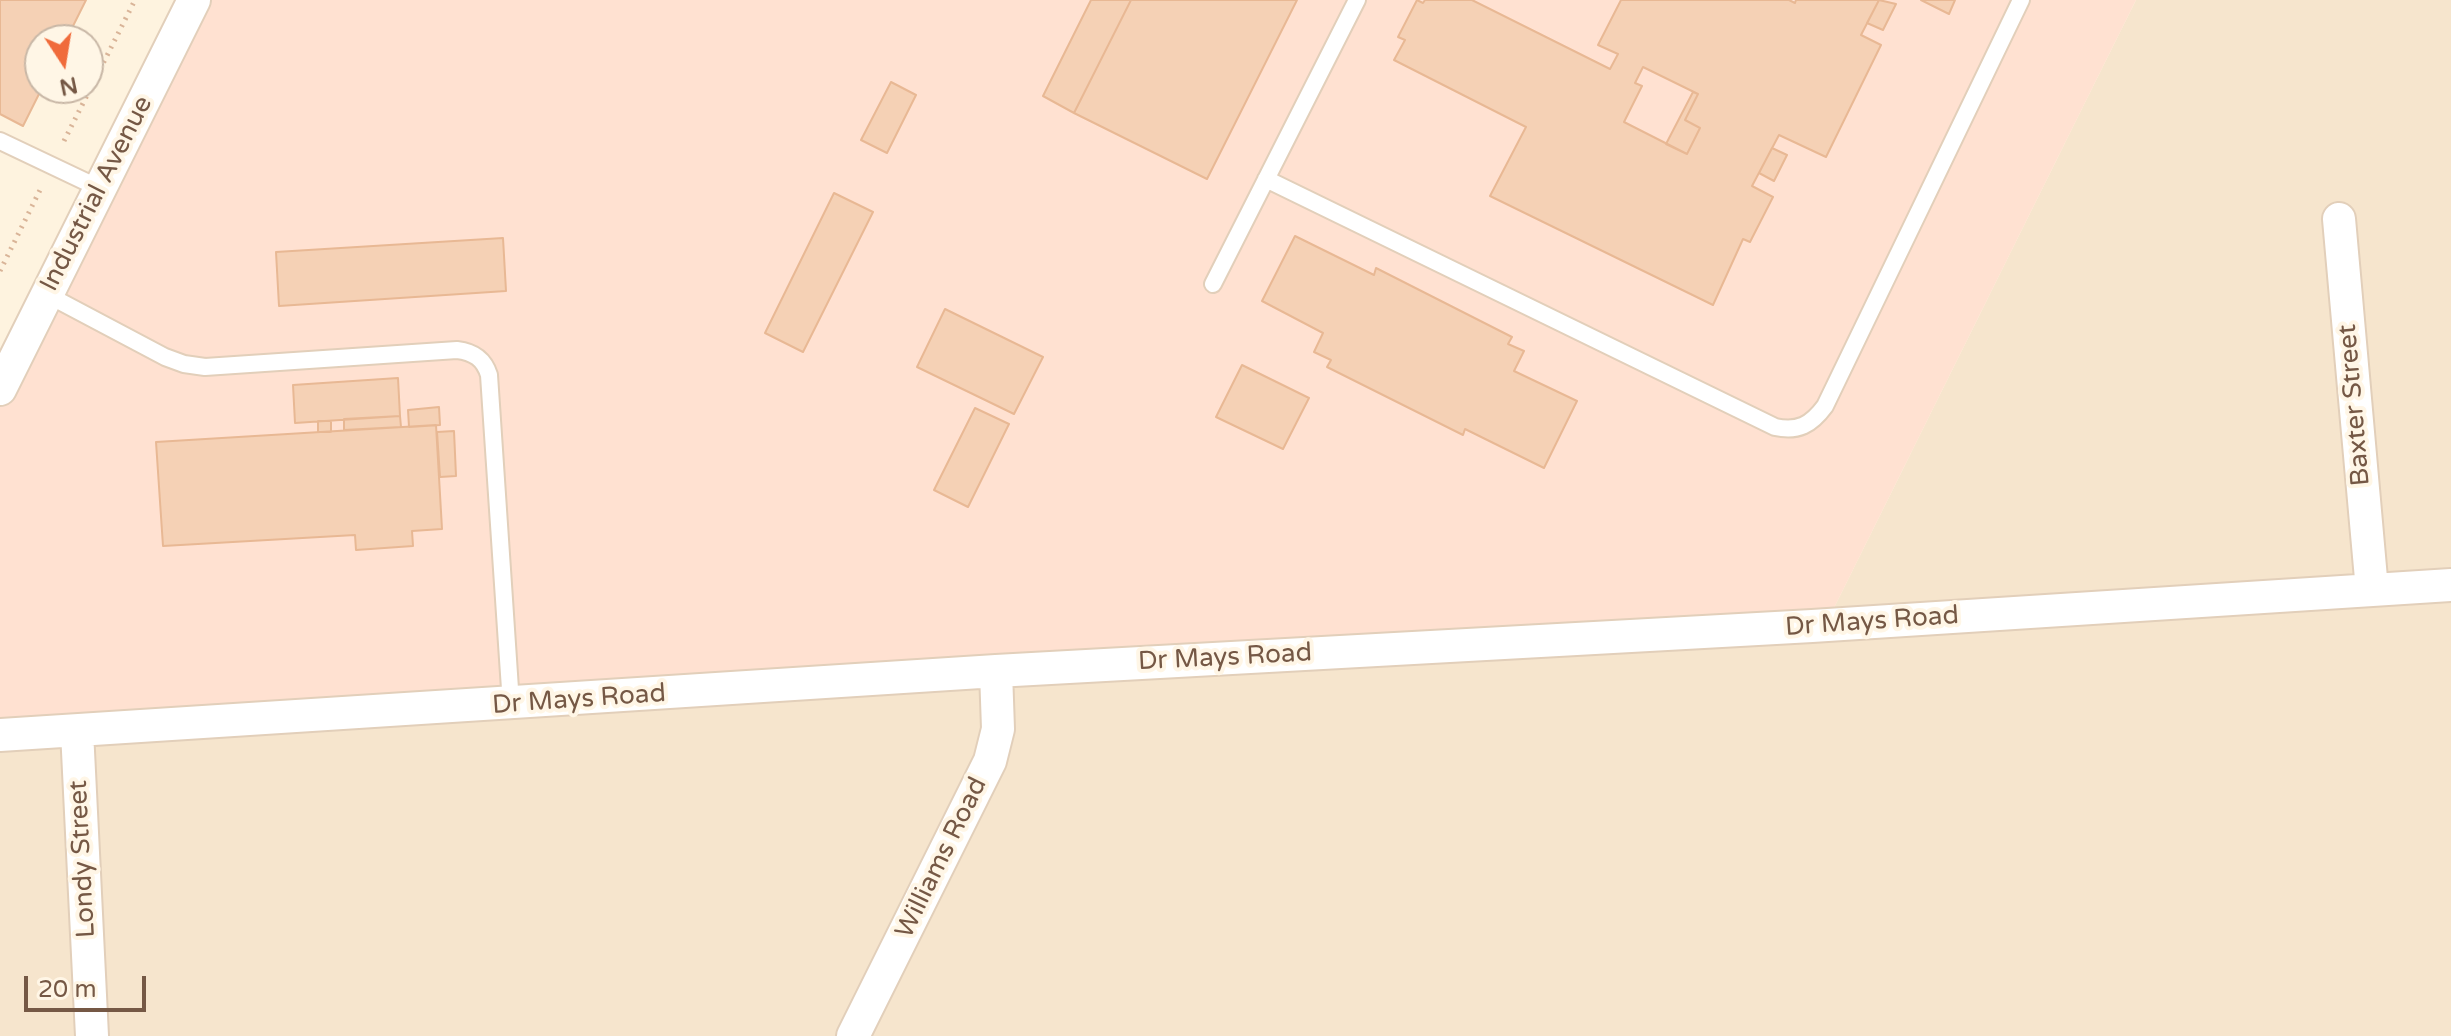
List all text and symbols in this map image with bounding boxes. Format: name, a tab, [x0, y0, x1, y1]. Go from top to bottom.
north arrow	[24, 24, 104, 104]
text: N	[57, 71, 80, 100]
street label: Industrial Avenue	[34, 91, 160, 297]
street label: Baxter Street	[2332, 323, 2378, 487]
street label: Dr Mays Road	[1784, 600, 1960, 644]
street label: Dr Mays Road	[1137, 638, 1313, 678]
street label: Dr Mays Road	[491, 678, 667, 722]
street label: Williams Road	[890, 773, 994, 943]
street label: Londy Street	[63, 779, 103, 939]
scale bar	[28, 960, 150, 1010]
text: 20 m	[38, 975, 96, 1004]

